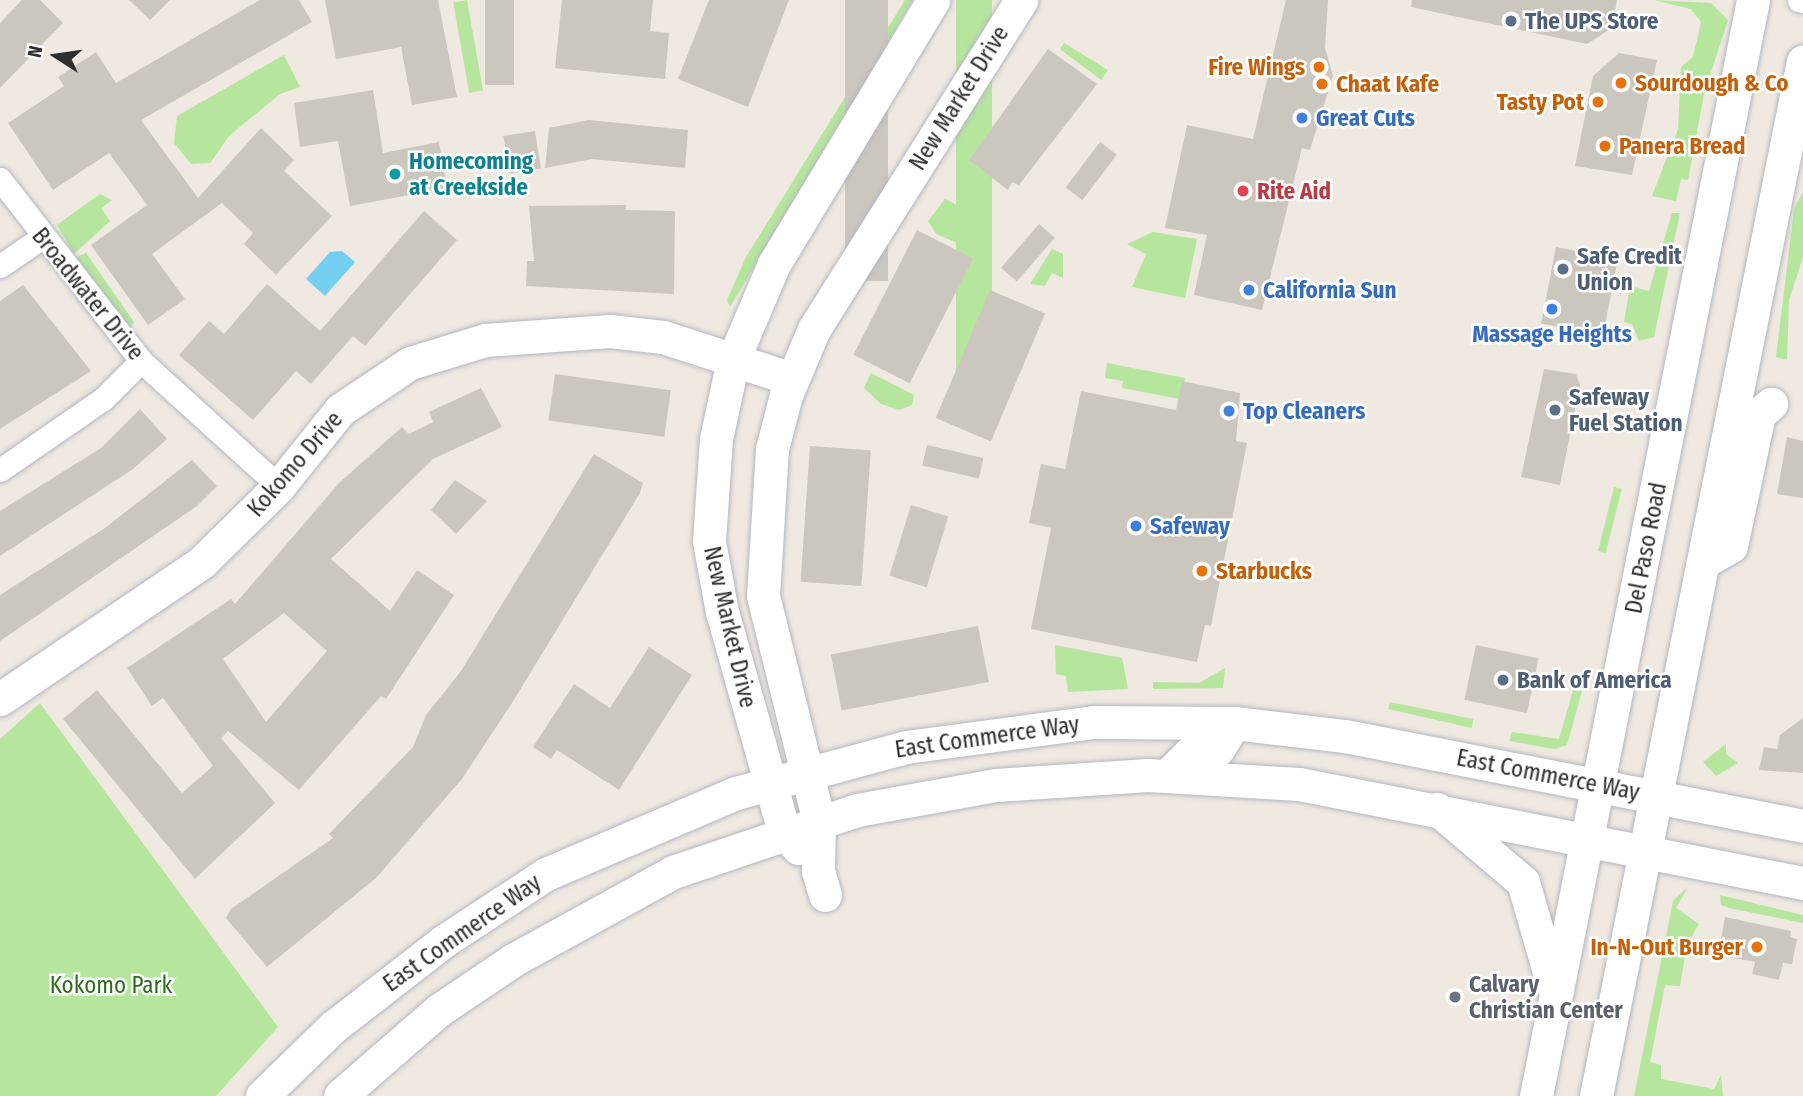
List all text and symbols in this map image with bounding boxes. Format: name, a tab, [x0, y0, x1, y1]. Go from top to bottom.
place label: The UPS Store	[1525, 7, 1658, 35]
marker: The UPS Store	[1503, 13, 1519, 29]
north arrow	[21, 21, 91, 91]
street label: New Market Drive	[904, 21, 1014, 175]
text: N	[23, 44, 47, 59]
place label: Fire Wings	[1208, 53, 1305, 81]
marker: Fire Wings	[1311, 59, 1327, 75]
place label: Sourdough & Co	[1635, 69, 1789, 97]
place label: Chaat Kafe	[1336, 70, 1439, 98]
marker: Sourdough & Co	[1613, 75, 1629, 91]
marker: Chaat Kafe	[1314, 76, 1330, 92]
place label: Tasty Pot	[1497, 88, 1584, 116]
marker: Tasty Pot	[1590, 94, 1606, 110]
place label: Great Cuts	[1316, 104, 1415, 132]
marker: Great Cuts	[1294, 110, 1310, 126]
place label: Panera Bread	[1619, 132, 1746, 160]
marker: Panera Bread	[1597, 138, 1613, 154]
place label: Homecoming at Creekside	[409, 147, 533, 201]
marker: Homecoming at Creekside	[387, 166, 403, 182]
place label: Rite Aid	[1257, 177, 1331, 205]
marker: Rite Aid	[1235, 183, 1251, 199]
street label: Broadwater Drive	[26, 222, 150, 366]
place label: Safe Credit Union	[1577, 242, 1682, 296]
marker: Safe Credit Union	[1555, 261, 1571, 277]
place label: California Sun	[1263, 276, 1396, 304]
marker: California Sun	[1241, 282, 1257, 298]
marker: Massage Heights	[1544, 301, 1560, 317]
place label: Massage Heights	[1472, 320, 1632, 348]
place label: Safeway Fuel Station	[1569, 383, 1683, 437]
place label: Top Cleaners	[1243, 397, 1365, 425]
marker: Safeway Fuel Station	[1547, 402, 1563, 418]
marker: Top Cleaners	[1221, 403, 1237, 419]
street label: Kokomo Drive	[242, 406, 348, 522]
street label: Del Paso Road	[1620, 480, 1672, 616]
place label: Safeway	[1150, 512, 1230, 540]
marker: Safeway	[1128, 518, 1144, 534]
street label: New Market Drive	[698, 544, 762, 710]
place label: Starbucks	[1216, 557, 1312, 585]
marker: Starbucks	[1194, 563, 1210, 579]
place label: Bank of America	[1517, 666, 1672, 694]
marker: Bank of America	[1495, 672, 1511, 688]
street label: East Commerce Way	[893, 710, 1081, 764]
street label: East Commerce Way	[1454, 744, 1642, 806]
street label: East Commerce Way	[378, 868, 546, 998]
place label: In-N-Out Burger	[1590, 933, 1743, 961]
marker: In-N-Out Burger	[1749, 939, 1765, 955]
place label: Calvary Christian Center	[1469, 970, 1623, 1024]
park label: Kokomo Park	[50, 971, 172, 999]
marker: Calvary Christian Center	[1447, 989, 1463, 1005]

